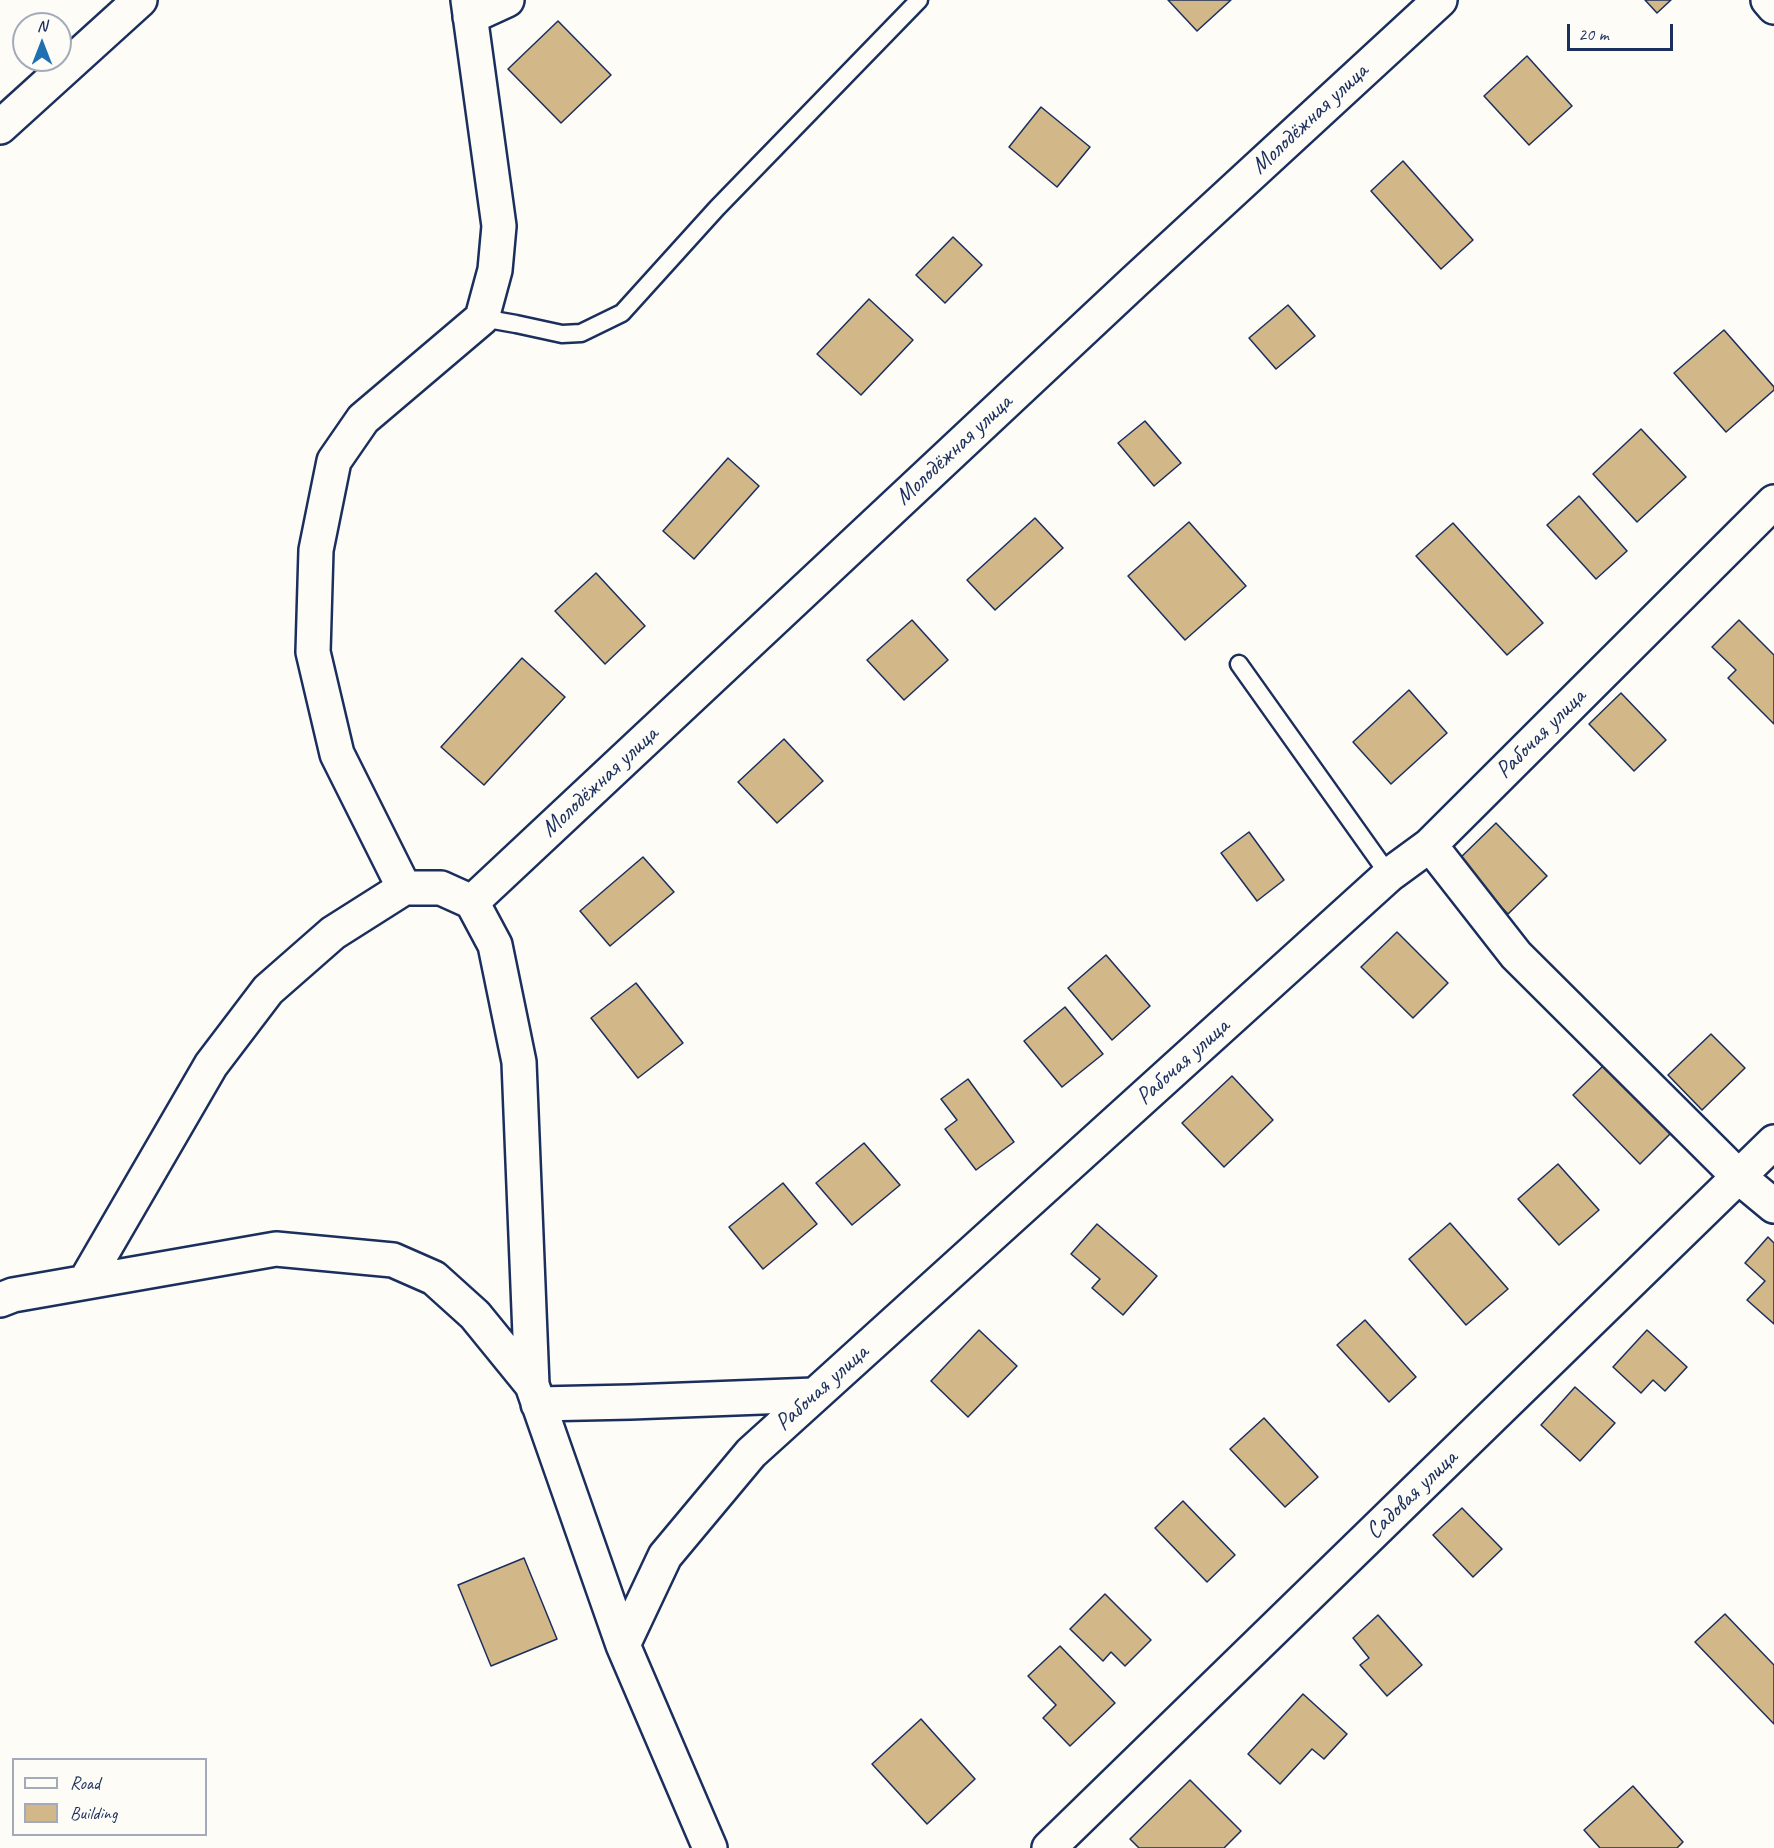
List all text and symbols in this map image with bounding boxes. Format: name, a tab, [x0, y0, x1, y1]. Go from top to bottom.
north arrow	[12, 12, 72, 72]
scale bar	[1570, 12, 1676, 50]
text: N	[37, 16, 47, 36]
text: 20 m	[1578, 23, 1609, 45]
street label: Молодёжная улица	[1245, 57, 1375, 181]
street label: Молодёжная улица	[889, 388, 1019, 512]
street label: Рабочая улица	[1490, 683, 1592, 785]
street label: Молодёжная улица	[535, 720, 665, 844]
street label: Рабочая улица	[1130, 1013, 1236, 1111]
street label: Рабочая улица	[769, 1339, 875, 1437]
street label: Садовая улица	[1360, 1444, 1464, 1546]
legend	[12, 1758, 207, 1836]
text: Road	[70, 1772, 100, 1794]
text: Building	[70, 1802, 117, 1824]

